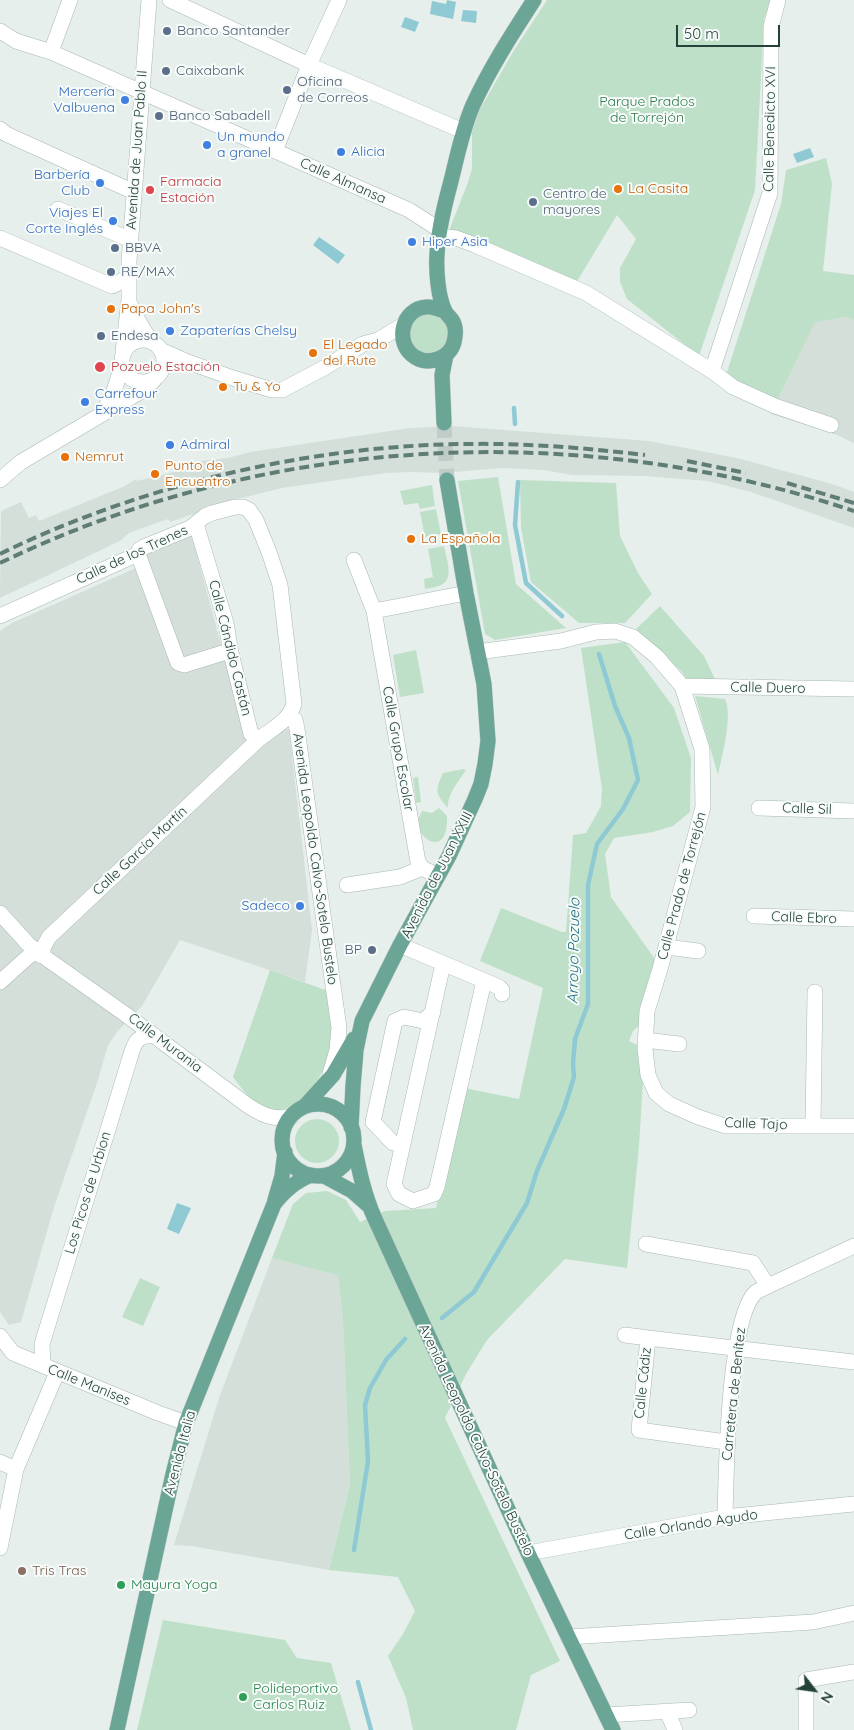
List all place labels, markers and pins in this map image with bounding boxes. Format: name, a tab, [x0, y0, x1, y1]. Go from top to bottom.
place label: Banco Santander	[177, 23, 290, 39]
marker: Banco Santander	[161, 25, 173, 37]
place label: Caixabank	[176, 63, 244, 79]
marker: Caixabank	[160, 65, 172, 77]
place label: Oficina de Correos	[297, 74, 368, 106]
place label: Mercería Valbuena	[53, 84, 115, 116]
marker: Oficina de Correos	[281, 84, 293, 96]
marker: Mercería Valbuena	[119, 94, 131, 106]
place label: Banco Sabadell	[169, 108, 270, 124]
marker: Banco Sabadell	[153, 110, 165, 122]
place label: Un mundo a granel	[217, 129, 285, 162]
marker: Un mundo a granel	[201, 139, 213, 151]
place label: Alicia	[351, 144, 385, 160]
marker: Alicia	[335, 146, 347, 158]
place label: Barbería Club	[34, 167, 90, 200]
place label: Farmacia Estación	[160, 174, 222, 206]
marker: Barbería Club	[94, 177, 106, 189]
place label: La Casita	[628, 181, 688, 197]
marker: La Casita	[612, 183, 624, 195]
marker: Farmacia Estación	[144, 184, 156, 196]
place label: Centro de mayores	[543, 186, 607, 218]
marker: Centro de mayores	[527, 196, 539, 208]
place label: Viajes El Corte Inglés	[26, 205, 103, 238]
marker: Viajes El Corte Inglés	[107, 215, 119, 227]
place label: Hiper Asia	[422, 234, 488, 250]
marker: Hiper Asia	[406, 236, 418, 248]
place label: BBVA	[125, 240, 161, 256]
marker: BBVA	[109, 242, 121, 254]
place label: RE/MAX	[121, 264, 175, 280]
marker: RE/MAX	[105, 266, 117, 278]
place label: Papa John's	[121, 301, 200, 317]
marker: Papa John's	[105, 303, 117, 315]
place label: Zapaterías Chelsy	[180, 323, 297, 339]
marker: Zapaterías Chelsy	[164, 325, 176, 337]
place label: Endesa	[111, 328, 159, 344]
marker: Endesa	[95, 330, 107, 342]
place label: El Legado del Rute	[323, 337, 387, 370]
marker: El Legado del Rute	[307, 347, 319, 359]
place label: Pozuelo Estación	[111, 359, 220, 375]
marker: Pozuelo Estación	[93, 360, 107, 374]
place label: Tu & Yo	[233, 379, 281, 395]
marker: Tu & Yo	[217, 381, 229, 393]
place label: Carrefour Express	[95, 386, 157, 418]
marker: Carrefour Express	[79, 396, 91, 408]
place label: Admiral	[180, 437, 230, 453]
marker: Admiral	[164, 439, 176, 451]
place label: Nemrut	[75, 449, 124, 465]
marker: Nemrut	[59, 451, 71, 463]
place label: Punto de Encuentro	[165, 458, 231, 491]
marker: Punto de Encuentro	[149, 468, 161, 480]
place label: La Española	[421, 531, 500, 547]
marker: La Española	[405, 533, 417, 545]
place label: Sadeco	[242, 898, 290, 914]
marker: Sadeco	[294, 900, 306, 912]
place label: BP	[345, 942, 362, 958]
marker: BP	[366, 944, 378, 956]
place label: Tris Tras	[32, 1563, 86, 1579]
marker: Tris Tras	[16, 1565, 28, 1577]
place label: Mayura Yoga	[131, 1577, 217, 1593]
marker: Mayura Yoga	[115, 1579, 127, 1591]
place label: Polideportivo Carlos Ruiz	[253, 1681, 338, 1714]
marker: Polideportivo Carlos Ruiz	[237, 1691, 249, 1703]

